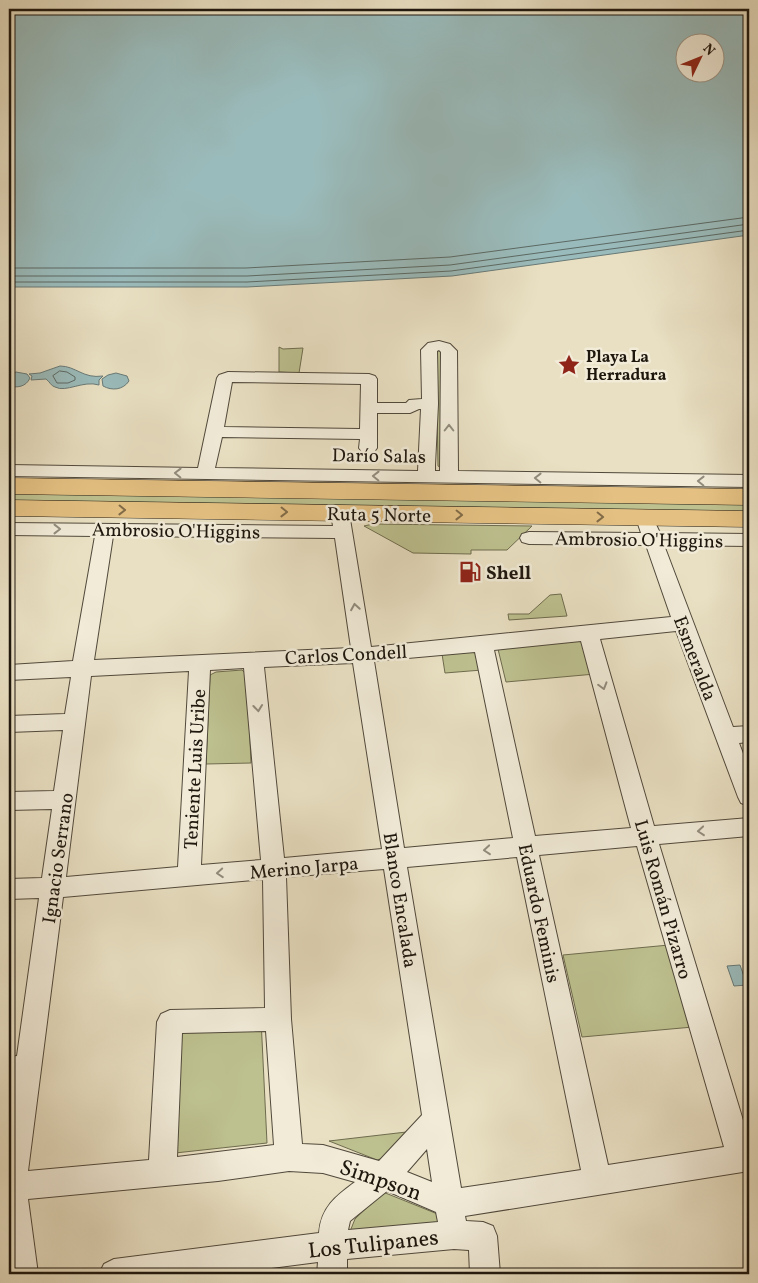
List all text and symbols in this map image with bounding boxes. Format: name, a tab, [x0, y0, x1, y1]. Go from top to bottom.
north arrow	[676, 32, 726, 82]
text: N	[698, 40, 719, 60]
place label: Playa La Herradura	[586, 347, 667, 387]
place icon: Playa La Herradura	[556, 352, 582, 378]
one-way arrow	[444, 424, 454, 432]
street label: Darío Salas	[332, 443, 426, 471]
one-way arrow	[174, 468, 182, 478]
one-way arrow	[371, 471, 379, 481]
one-way arrow	[534, 473, 542, 484]
one-way arrow	[696, 476, 704, 486]
street label: Ruta 5 Norte	[327, 502, 431, 530]
one-way arrow	[118, 504, 126, 515]
one-way arrow	[281, 507, 289, 517]
one-way arrow	[455, 510, 463, 520]
one-way arrow	[597, 512, 605, 522]
street label: Ambrosio O'Higgins	[92, 518, 260, 546]
one-way arrow	[54, 524, 62, 534]
street label: Ambrosio O'Higgins	[555, 527, 723, 555]
fuel station icon: Shell	[457, 559, 483, 585]
place label: Shell	[486, 561, 531, 587]
one-way arrow	[350, 602, 360, 611]
street label: Esmeralda	[666, 613, 722, 705]
street label: Carlos Condell	[284, 640, 408, 672]
one-way arrow	[597, 682, 608, 691]
street label: Teniente Luis Uribe	[179, 688, 213, 850]
one-way arrow	[252, 704, 263, 712]
street label: Ignacio Serrano	[37, 791, 81, 925]
street label: Luis Román Pizarro	[627, 817, 697, 982]
one-way arrow	[696, 826, 704, 837]
street label: Blanco Encalada	[375, 831, 423, 970]
street label: Eduardo Feminis	[511, 842, 565, 985]
one-way arrow	[482, 844, 490, 855]
street label: Merino Jarpa	[249, 851, 360, 887]
one-way arrow	[216, 868, 224, 879]
street label: Simpson	[335, 1153, 425, 1210]
street label: Los Tulipanes	[306, 1223, 440, 1268]

